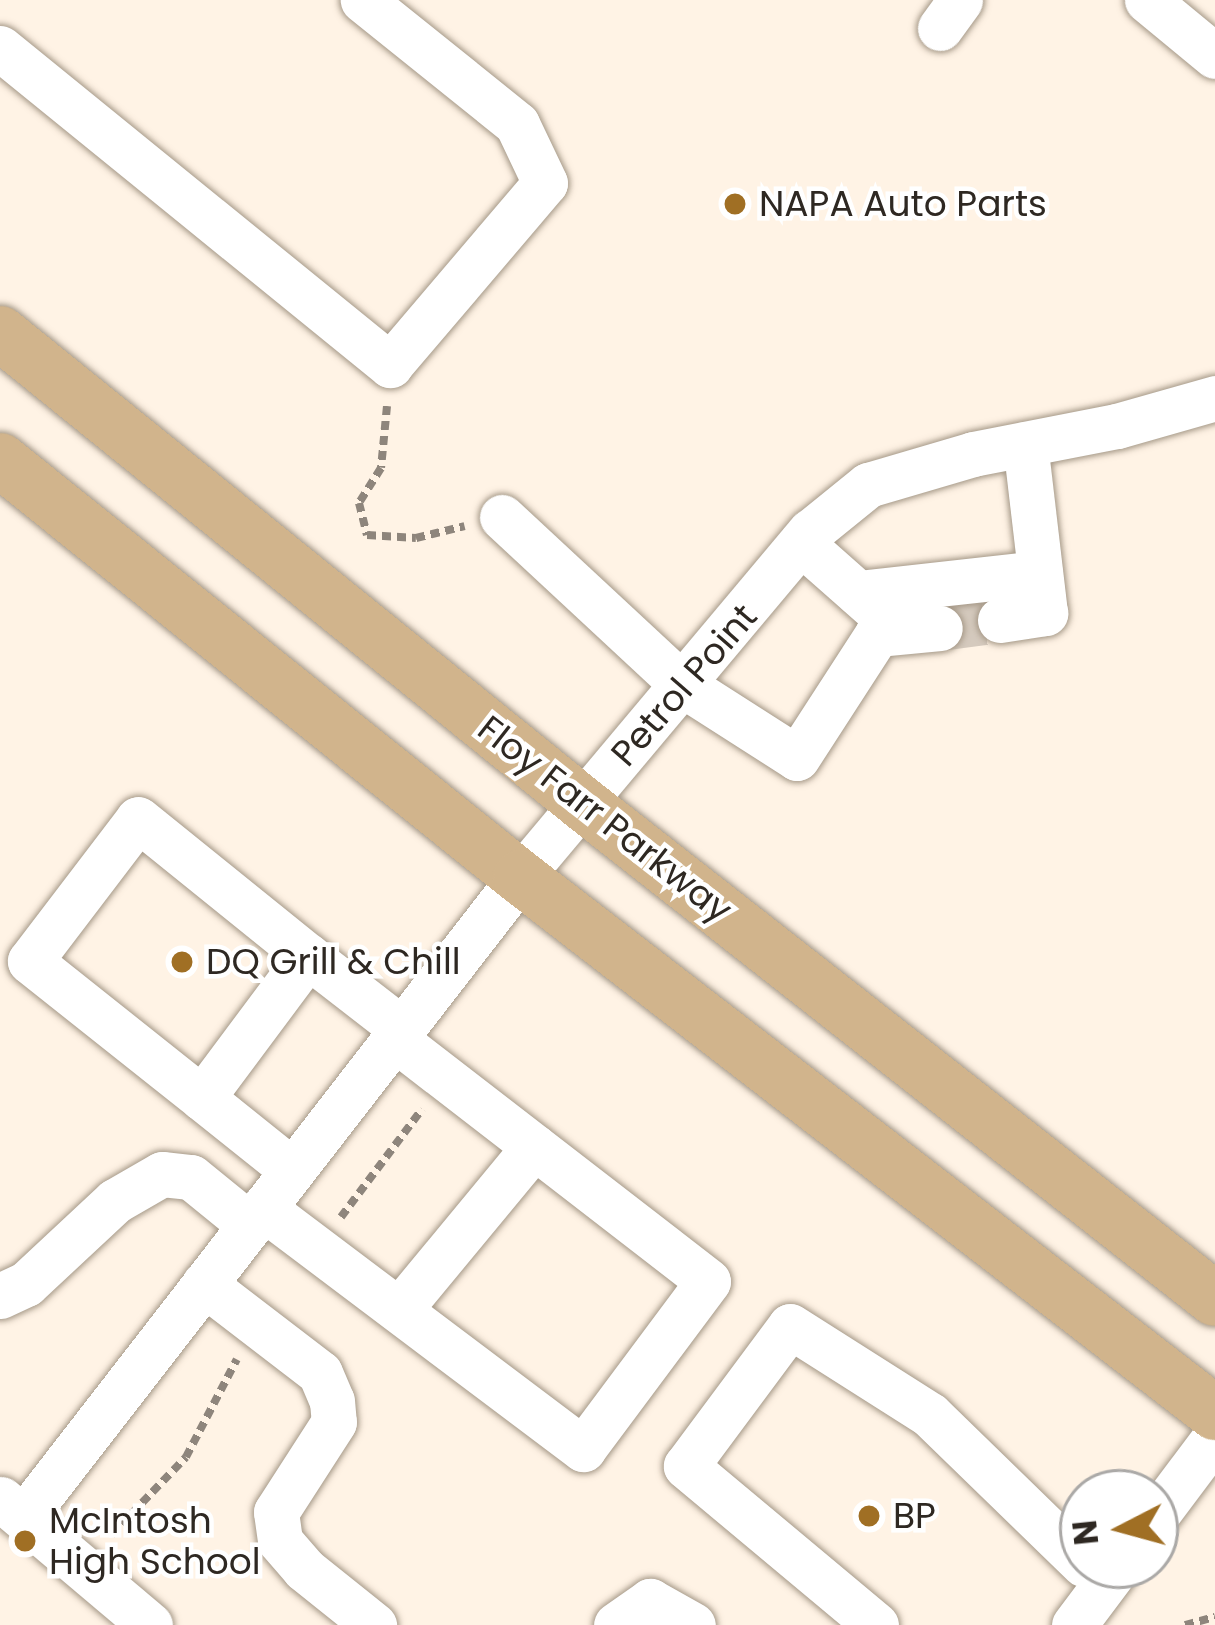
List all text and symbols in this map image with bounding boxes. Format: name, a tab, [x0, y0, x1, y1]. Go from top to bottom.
place label: NAPA Auto Parts	[759, 182, 1047, 226]
marker: NAPA Auto Parts	[722, 191, 748, 217]
street label: Petrol Point	[602, 595, 766, 775]
street label: Floy Farr Parkway	[470, 707, 740, 931]
place label: DQ Grill & Chill	[206, 940, 461, 984]
marker: DQ Grill & Chill	[169, 949, 195, 975]
north arrow	[1059, 1469, 1179, 1589]
place label: BP	[893, 1494, 936, 1538]
place label: McIntosh High School	[49, 1498, 261, 1583]
marker: BP	[856, 1503, 882, 1529]
text: N	[1061, 1518, 1110, 1547]
marker: McIntosh High School	[12, 1528, 38, 1554]

